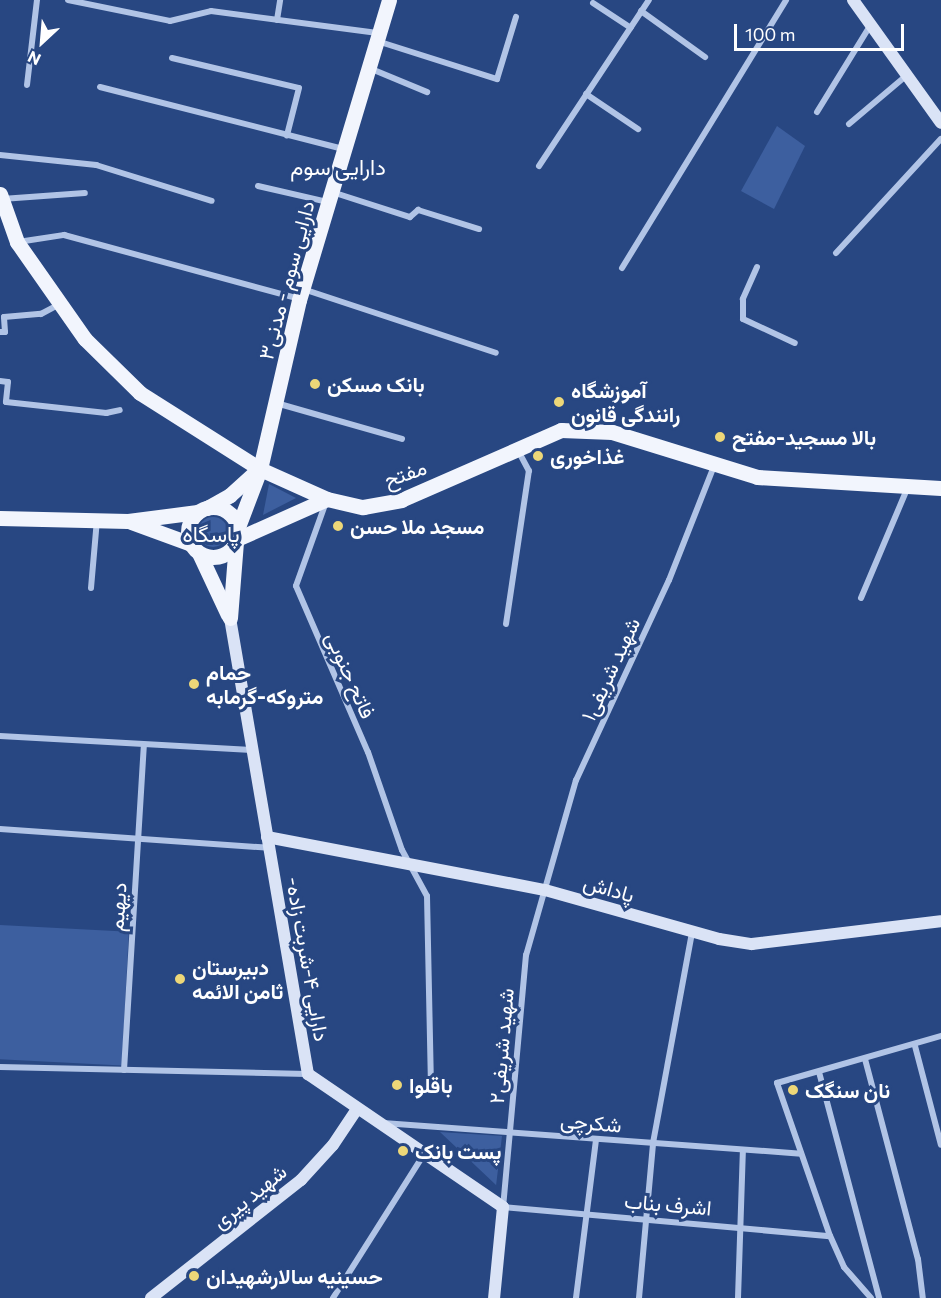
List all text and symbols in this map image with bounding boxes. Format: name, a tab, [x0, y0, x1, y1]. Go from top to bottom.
north arrow	[12, 12, 72, 72]
scale bar	[737, 12, 906, 50]
text: 100 m	[745, 23, 795, 45]
text: N	[24, 47, 43, 70]
district label: دارایی سوم	[290, 154, 386, 180]
street label: دارایی سوم - مدنی۳	[253, 198, 319, 362]
place label: بانک مسکن	[327, 371, 425, 397]
marker: بانک مسکن	[308, 377, 322, 391]
place label: آموزشگاه رانندگی قانون	[571, 377, 680, 427]
marker: آموزشگاه رانندگی قانون	[552, 395, 566, 409]
place label: بالا مسجید-مفتح	[732, 424, 876, 450]
marker: بالا مسجید-مفتح	[713, 430, 727, 444]
place label: غذاخوری	[550, 443, 625, 469]
marker: غذاخوری	[531, 449, 545, 463]
street label: مفتح	[380, 454, 430, 492]
place label: مسجد ملا حسن	[350, 513, 484, 539]
marker: مسجد ملا حسن	[331, 519, 345, 533]
district label: پاسگاه	[182, 521, 240, 547]
street label: شهید شریفی۱	[575, 613, 645, 725]
street label: فاتح جنوبی	[321, 628, 381, 722]
place label: حمام متروکه-گرمابه	[206, 659, 323, 709]
marker: حمام متروکه-گرمابه	[187, 677, 201, 691]
street label: پاداش	[581, 869, 637, 907]
street label: -دارایی ۴-شربت زاده	[281, 875, 335, 1043]
street label: دیهیم	[103, 882, 131, 932]
place label: دبیرستان ثامن الائمه	[192, 954, 283, 1004]
marker: دبیرستان ثامن الائمه	[173, 972, 187, 986]
street label: شهید شریفی۲	[483, 987, 519, 1105]
place label: باقلوا	[409, 1072, 453, 1098]
place label: نان سنگک	[805, 1077, 890, 1103]
marker: باقلوا	[390, 1078, 404, 1092]
marker: نان سنگک	[786, 1083, 800, 1097]
street label: شکرچی	[559, 1107, 623, 1137]
place label: پست بانک	[415, 1138, 502, 1164]
marker: پست بانک	[396, 1144, 410, 1158]
street label: شهید پیری	[207, 1158, 291, 1234]
street label: اشرف بناب	[623, 1188, 713, 1220]
place label: حسینیه سالارشهیدان	[206, 1263, 383, 1289]
marker: حسینیه سالارشهیدان	[187, 1269, 201, 1283]

